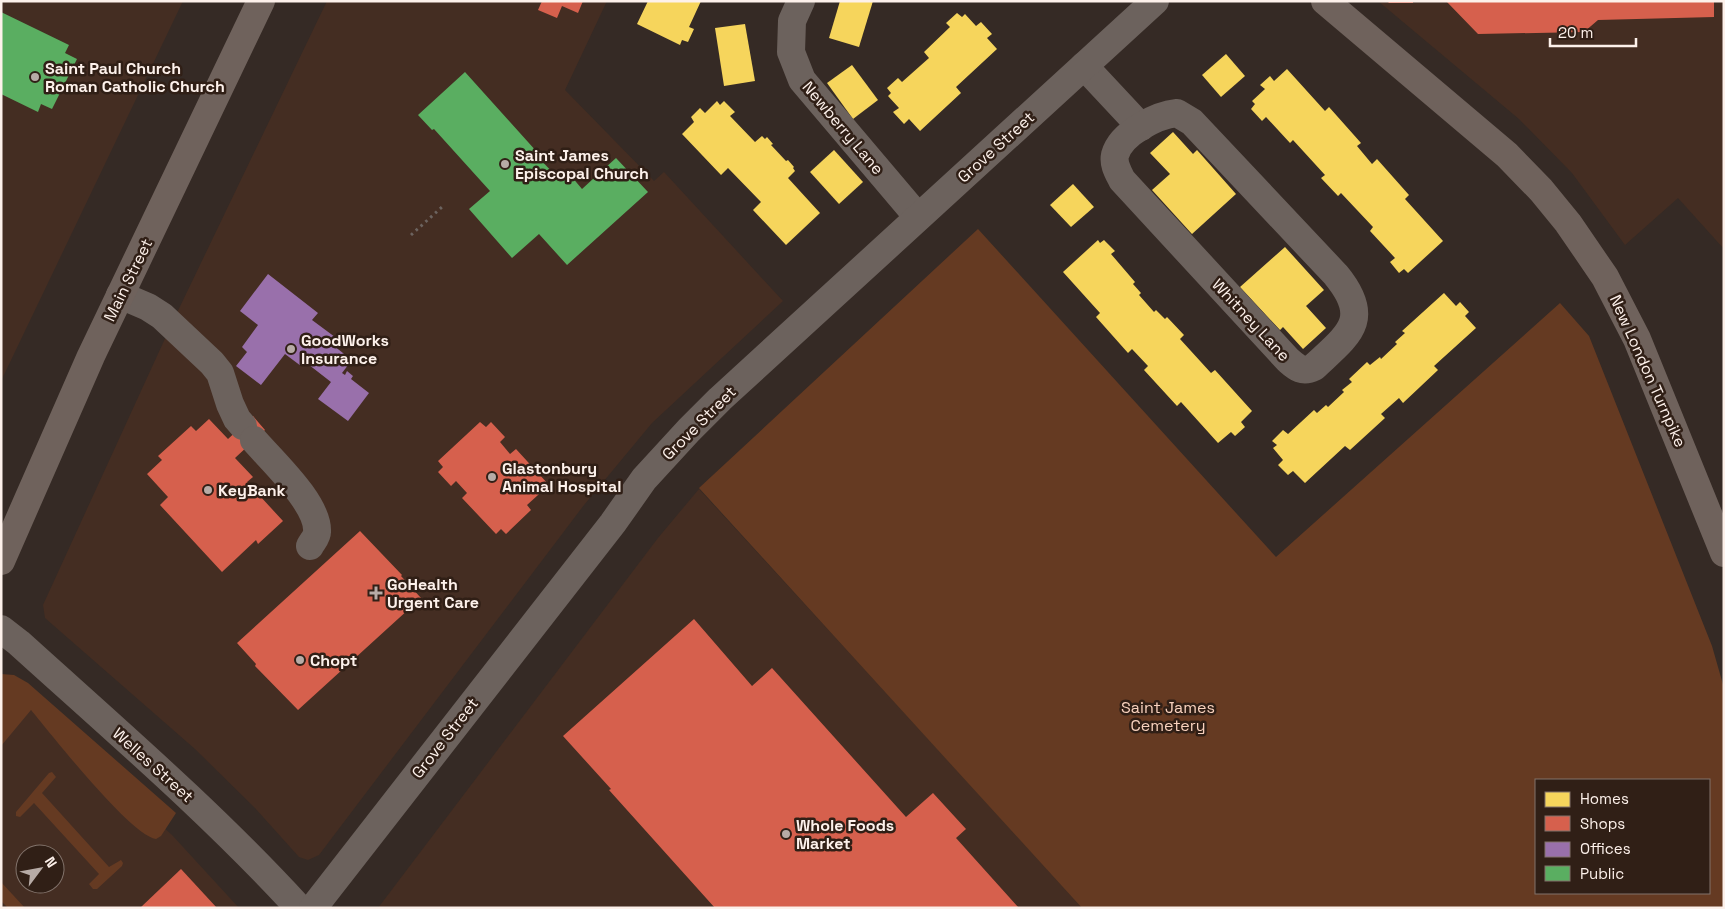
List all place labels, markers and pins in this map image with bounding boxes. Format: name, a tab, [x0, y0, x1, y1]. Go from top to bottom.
place label: Saint Paul Church Roman Catholic Church	[45, 58, 225, 97]
marker: Saint Paul Church Roman Catholic Church	[29, 71, 41, 83]
place label: Saint James Episcopal Church	[515, 145, 649, 184]
marker: Saint James Episcopal Church	[499, 158, 511, 170]
place label: GoodWorks Insurance	[301, 330, 389, 369]
marker: GoodWorks Insurance	[285, 343, 297, 355]
place label: Glastonbury Animal Hospital	[502, 458, 621, 497]
marker: Glastonbury Animal Hospital	[486, 471, 498, 483]
place label: KeyBank	[218, 480, 286, 501]
marker: KeyBank	[202, 484, 214, 496]
place label: GoHealth Urgent Care	[387, 574, 479, 613]
marker: GoHealth Urgent Care	[369, 586, 383, 600]
place label: Chopt	[310, 650, 357, 671]
marker: Chopt	[294, 654, 306, 666]
place label: Whole Foods Market	[796, 815, 894, 854]
marker: Whole Foods Market	[780, 828, 792, 840]

